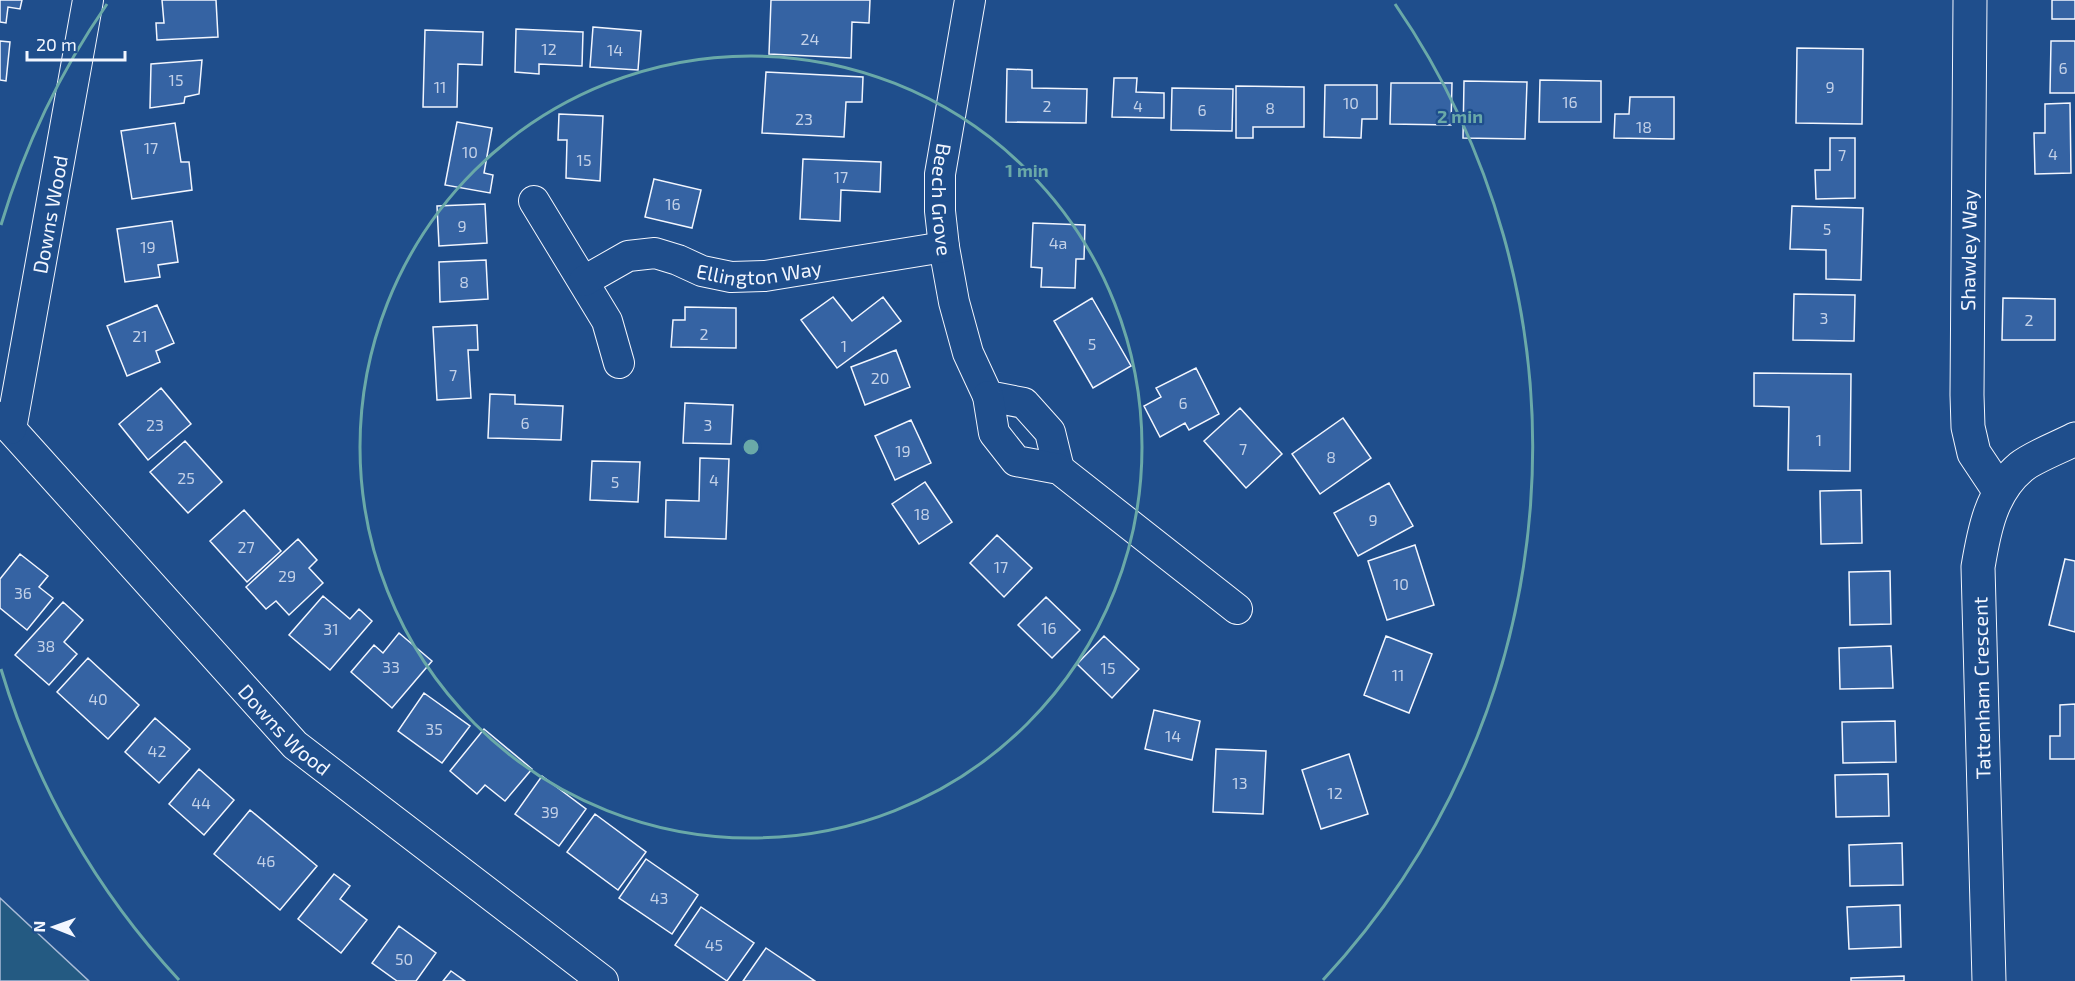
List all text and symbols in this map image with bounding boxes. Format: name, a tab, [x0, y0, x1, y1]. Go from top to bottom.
scale bar	[27, 24, 124, 62]
house number: 24	[801, 29, 820, 48]
text: 20 m	[36, 33, 77, 55]
house number: 12	[541, 39, 557, 58]
house number: 14	[607, 40, 623, 59]
house number: 6	[2058, 58, 2068, 77]
house number: 15	[169, 70, 183, 89]
house number: 11	[434, 77, 446, 96]
house number: 9	[1825, 77, 1835, 96]
house number: 16	[1562, 92, 1578, 111]
house number: 10	[1343, 93, 1359, 112]
house number: 2	[1043, 96, 1052, 115]
house number: 4	[1133, 96, 1143, 115]
house number: 8	[1265, 98, 1275, 117]
house number: 6	[1197, 100, 1207, 119]
text: 2 min	[1437, 105, 1483, 127]
house number: 23	[795, 109, 813, 128]
house number: 18	[1636, 117, 1652, 136]
house number: 17	[144, 138, 158, 157]
house number: 10	[462, 142, 478, 161]
street label: Beech Grove	[928, 142, 957, 258]
house number: 4	[2048, 144, 2058, 163]
house number: 7	[1838, 145, 1846, 164]
house number: 15	[577, 150, 591, 169]
street label: Downs Wood	[27, 153, 72, 276]
text: 1 min	[1005, 159, 1049, 181]
house number: 17	[834, 167, 848, 186]
street label: Shawley Way	[1955, 189, 1981, 311]
house number: 16	[665, 194, 681, 213]
house number: 9	[457, 216, 467, 235]
house number: 5	[1823, 219, 1831, 238]
house number: 4a	[1049, 233, 1067, 252]
house number: 19	[140, 237, 156, 256]
street label: Ellington Way	[694, 255, 824, 290]
house number: 8	[459, 272, 469, 291]
house number: 3	[1820, 308, 1828, 327]
house number: 2	[2025, 310, 2034, 329]
house number: 2	[700, 324, 709, 343]
house number: 21	[132, 326, 148, 345]
house number: 5	[1088, 334, 1096, 353]
house number: 1	[841, 336, 847, 355]
house number: 7	[449, 365, 457, 384]
house number: 20	[871, 368, 889, 387]
house number: 6	[1178, 393, 1188, 412]
house number: 6	[520, 413, 530, 432]
house number: 23	[146, 415, 164, 434]
house number: 3	[704, 415, 712, 434]
house number: 1	[1816, 430, 1822, 449]
centre of rings	[741, 437, 761, 457]
house number: 7	[1239, 439, 1247, 458]
house number: 19	[895, 441, 911, 460]
house number: 8	[1326, 447, 1336, 466]
house number: 25	[177, 468, 195, 487]
house number: 4	[709, 470, 719, 489]
house number: 5	[611, 472, 619, 491]
house number: 18	[914, 504, 930, 523]
house number: 9	[1368, 510, 1378, 529]
house number: 27	[237, 537, 255, 556]
house number: 17	[994, 557, 1008, 576]
house number: 29	[278, 566, 296, 585]
house number: 10	[1393, 574, 1409, 593]
house number: 36	[14, 583, 32, 602]
street label: Tattenham Crescent	[1967, 596, 1995, 779]
house number: 16	[1041, 618, 1057, 637]
house number: 31	[323, 619, 339, 638]
house number: 38	[37, 636, 55, 655]
house number: 33	[382, 657, 400, 676]
house number: 15	[1101, 658, 1115, 677]
house number: 11	[1392, 665, 1404, 684]
street label: Downs Wood	[234, 679, 335, 780]
house number: 40	[88, 689, 108, 708]
house number: 35	[425, 719, 443, 738]
house number: 14	[1165, 726, 1181, 745]
house number: 42	[148, 741, 166, 760]
house number: 13	[1232, 773, 1248, 792]
house number: 12	[1327, 783, 1343, 802]
house number: 44	[191, 793, 211, 812]
house number: 39	[541, 802, 559, 821]
house number: 46	[257, 851, 276, 870]
house number: 43	[650, 888, 668, 907]
north arrow	[24, 897, 84, 957]
text: N	[29, 921, 48, 933]
house number: 45	[705, 935, 723, 954]
house number: 50	[395, 949, 413, 968]

